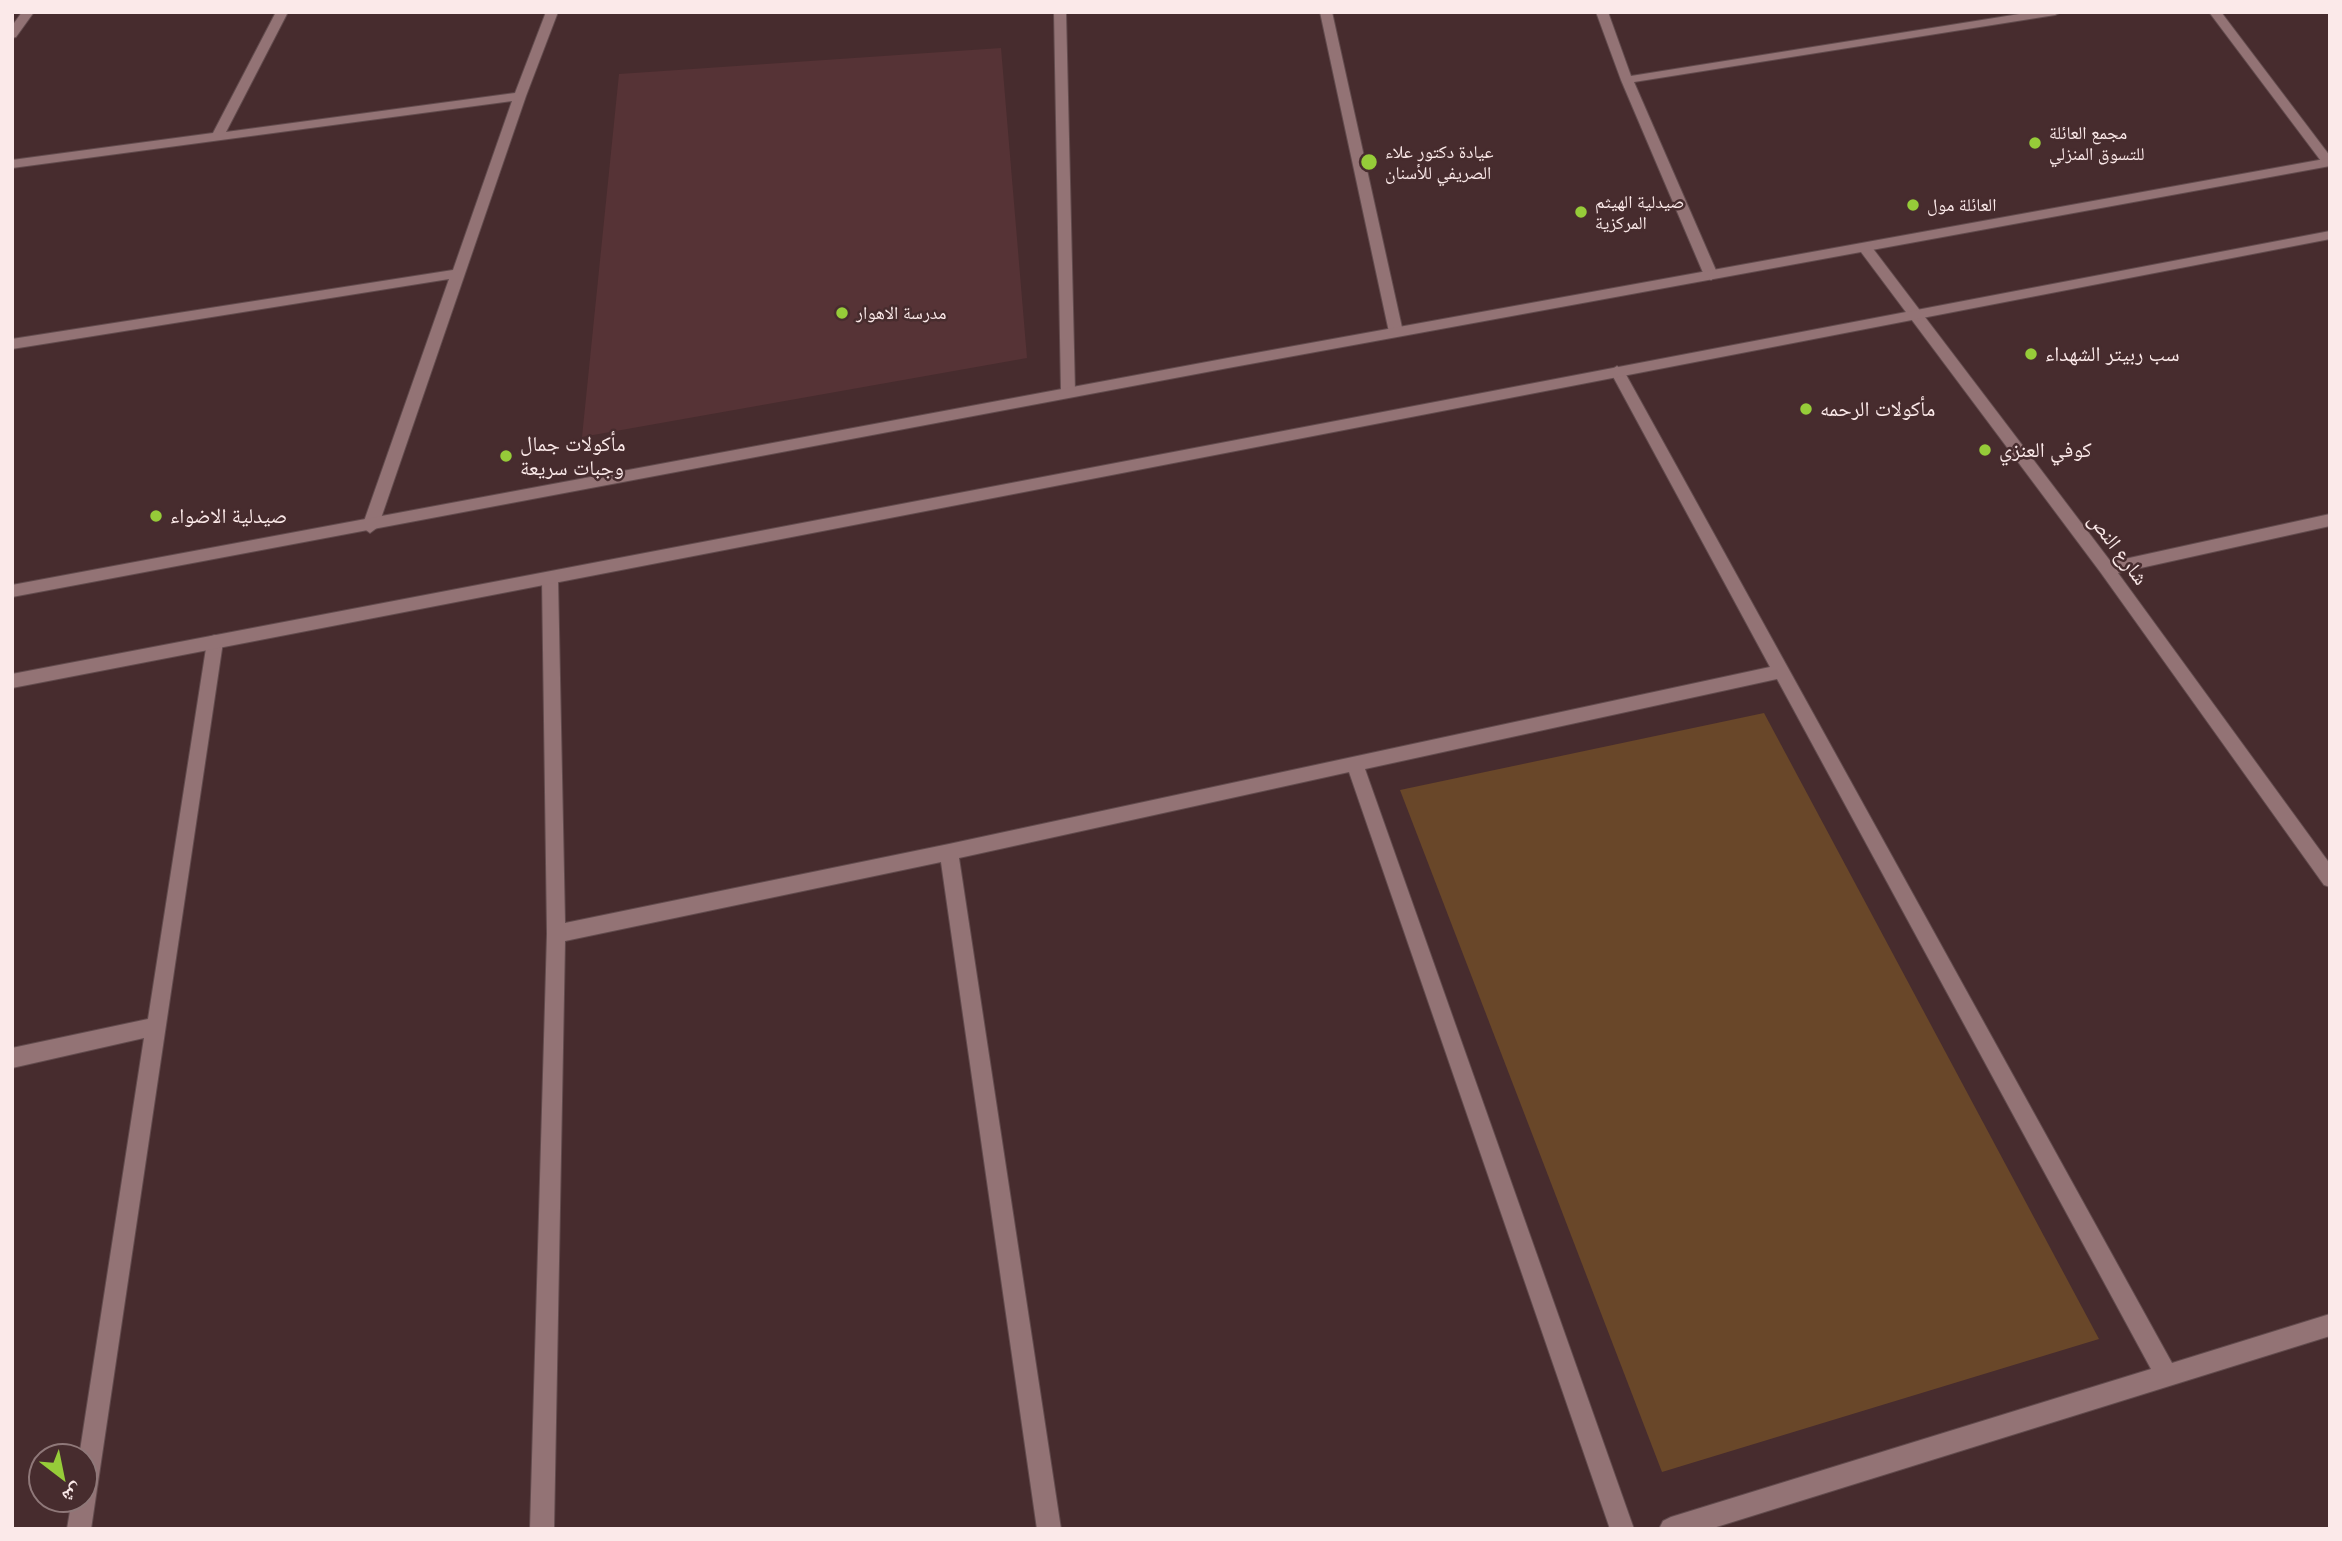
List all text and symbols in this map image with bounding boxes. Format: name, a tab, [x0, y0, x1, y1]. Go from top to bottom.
place label: مجمع العائلة للتسوق المنزلي	[2049, 122, 2144, 164]
marker: مجمع العائلة للتسوق المنزلي	[2027, 135, 2043, 151]
place label: عيادة دكتور علاء الصريفي للأسنان	[1385, 141, 1494, 184]
marker: عيادة دكتور علاء الصريفي للأسنان	[1359, 152, 1379, 172]
place label: صيدلية الهيثم المركزية	[1595, 191, 1685, 234]
place label: العائلة مول	[1927, 194, 1996, 216]
marker: العائلة مول	[1905, 197, 1921, 213]
marker: صيدلية الهيثم المركزية	[1573, 204, 1589, 220]
place label: مدرسة الاهوار	[856, 302, 947, 324]
marker: مدرسة الاهوار	[834, 305, 850, 321]
place label: سب ربيتر الشهداء	[2045, 341, 2179, 367]
marker: سب ربيتر الشهداء	[2023, 346, 2039, 362]
place label: مأكولات الرحمه	[1820, 396, 1935, 422]
marker: مأكولات الرحمه	[1798, 401, 1814, 417]
place label: مأكولات جمال وجبات سريعة	[520, 431, 626, 481]
place label: كوفي العنزي	[1999, 437, 2092, 463]
marker: كوفي العنزي	[1977, 442, 1993, 458]
marker: مأكولات جمال وجبات سريعة	[498, 448, 514, 464]
place label: صيدلية الاضواء	[170, 503, 287, 529]
marker: صيدلية الاضواء	[148, 508, 164, 524]
street label: شارع النص	[2083, 508, 2153, 590]
north arrow	[28, 1443, 98, 1513]
text: ش	[59, 1479, 88, 1510]

